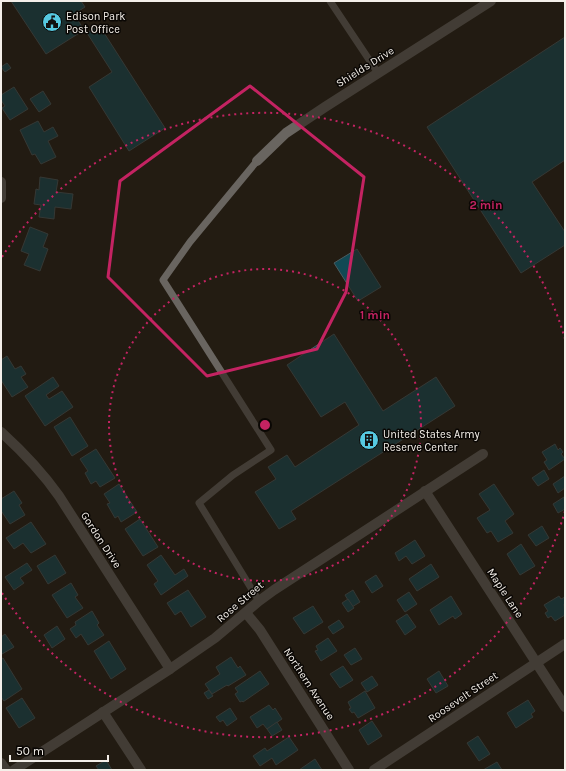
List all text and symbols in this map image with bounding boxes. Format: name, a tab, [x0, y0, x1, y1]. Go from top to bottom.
place label: Edison Park Post Office	[66, 10, 125, 36]
public building icon: Edison Park Post Office	[41, 11, 63, 33]
street label: Shields Drive	[334, 44, 397, 90]
text: 2 min	[469, 198, 503, 212]
text: 1 min	[360, 308, 390, 322]
centre of rings	[258, 418, 272, 432]
place label: United States Army Reserve Center	[383, 428, 480, 454]
building icon: United States Army Reserve Center	[358, 429, 380, 451]
street label: Gordon Drive	[78, 509, 124, 571]
street label: Maple Lane	[484, 566, 526, 621]
street label: Rose Street	[214, 579, 266, 625]
street label: Northern Avenue	[281, 645, 337, 723]
street label: Roosevelt Street	[426, 669, 500, 725]
scale bar	[10, 737, 108, 763]
text: 50 m	[16, 744, 44, 758]

